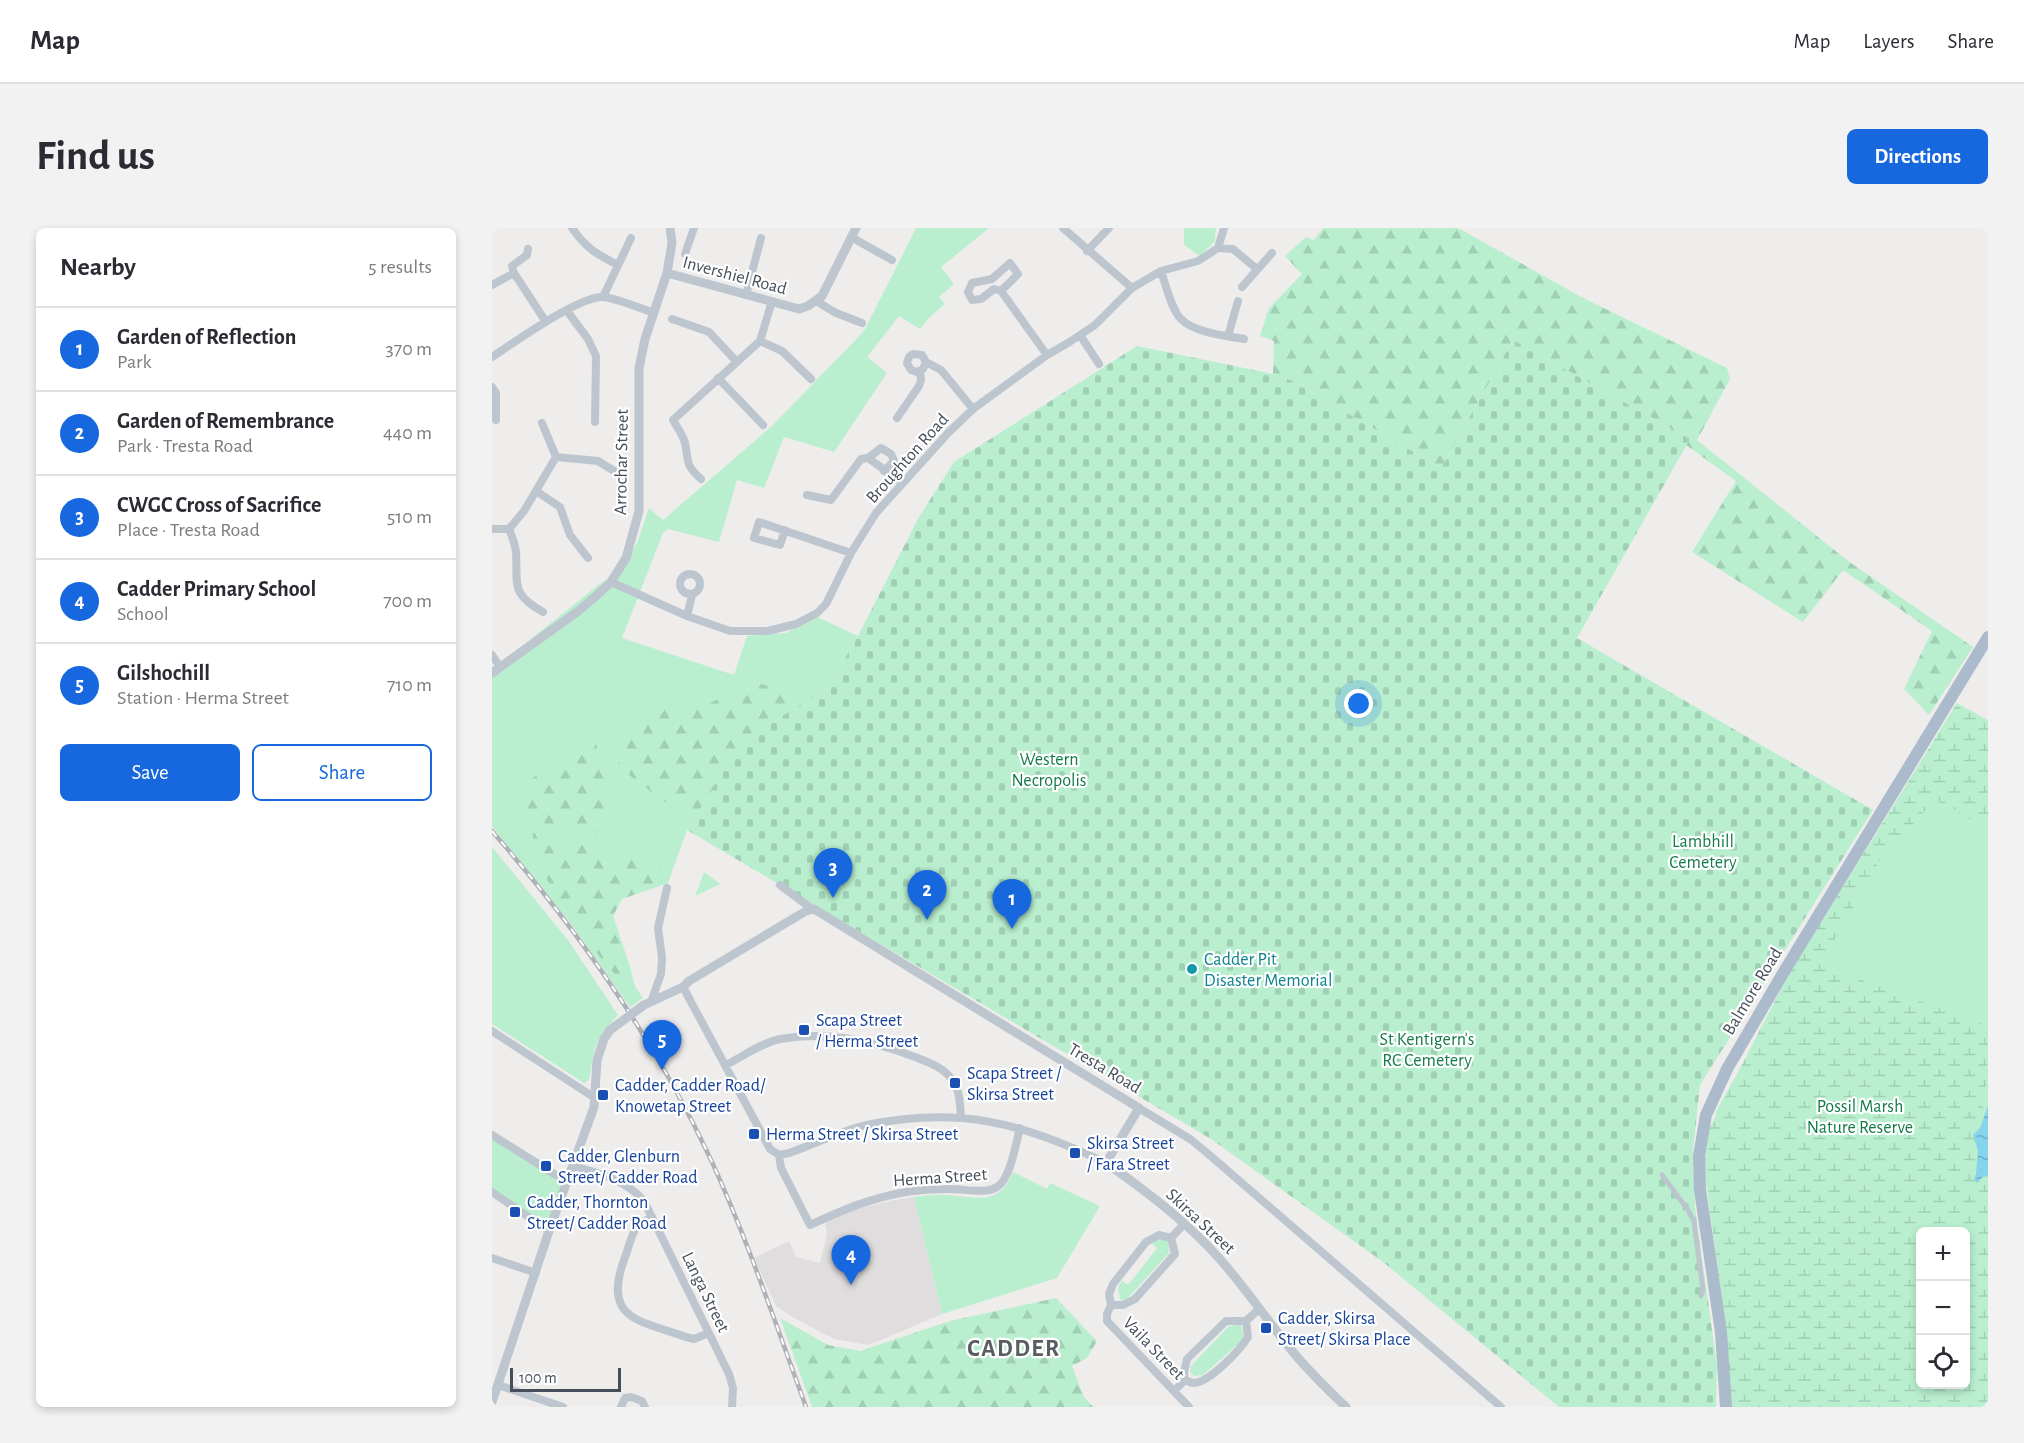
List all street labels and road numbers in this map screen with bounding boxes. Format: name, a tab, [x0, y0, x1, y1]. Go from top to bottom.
street label: Invershiel Road	[681, 253, 789, 299]
street label: Arrochar Street	[612, 408, 632, 515]
street label: Broughton Road	[863, 410, 952, 507]
street label: Balmore Road	[1720, 945, 1786, 1038]
street label: Tresta Road	[1065, 1040, 1144, 1097]
street label: Herma Street	[892, 1166, 988, 1190]
street label: Skirsa Street	[1162, 1185, 1238, 1258]
street label: Langa Street	[678, 1249, 732, 1336]
street label: Vaila Street	[1119, 1314, 1188, 1384]

